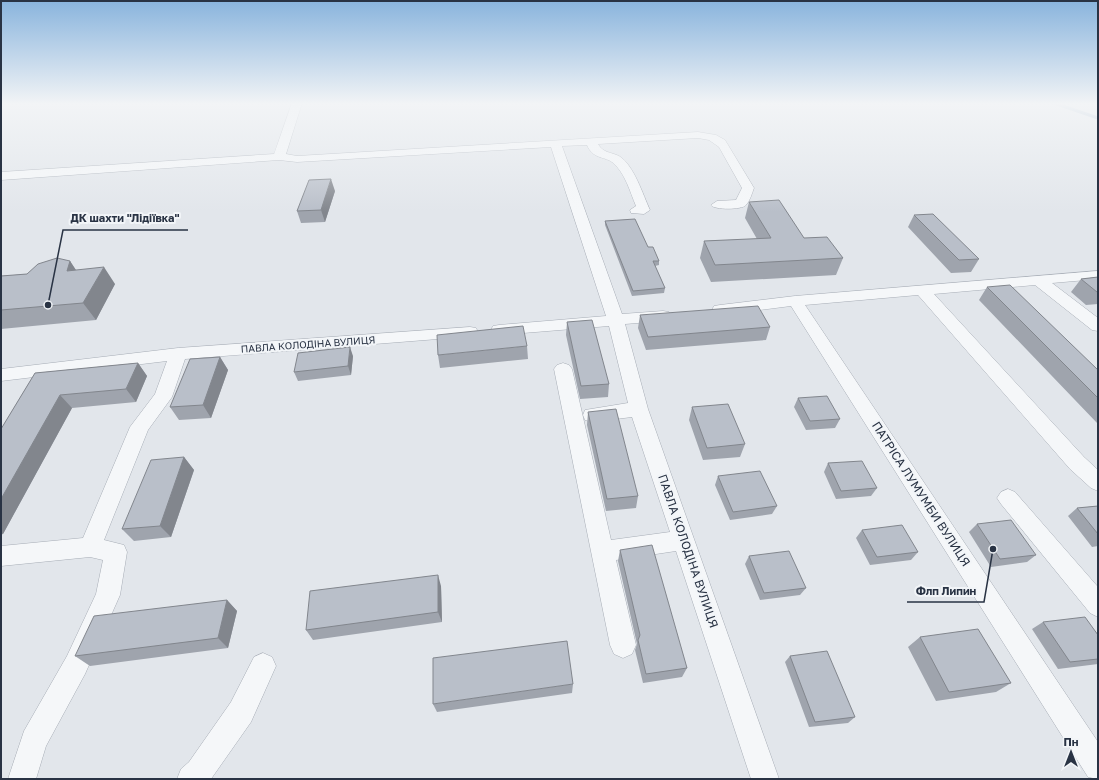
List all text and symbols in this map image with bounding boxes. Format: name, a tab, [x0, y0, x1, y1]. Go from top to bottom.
callout: ДК шахти "Лідіївка"	[63, 207, 188, 230]
text: ДК шахти "Лідіївка"	[71, 211, 179, 224]
street label: ПАВЛА КОЛОДІНА ВУЛИЦЯ	[240, 333, 376, 355]
street label: ПАТРІСА ЛУМУМБИ ВУЛИЦЯ	[869, 419, 974, 569]
street label: ПАВЛА КОЛОДІНА ВУЛИЦЯ	[655, 472, 722, 630]
callout: Флп Липин	[907, 579, 984, 602]
text: Флп Липин	[916, 584, 977, 597]
north arrow	[1051, 732, 1091, 772]
text: Пн	[1064, 735, 1079, 748]

